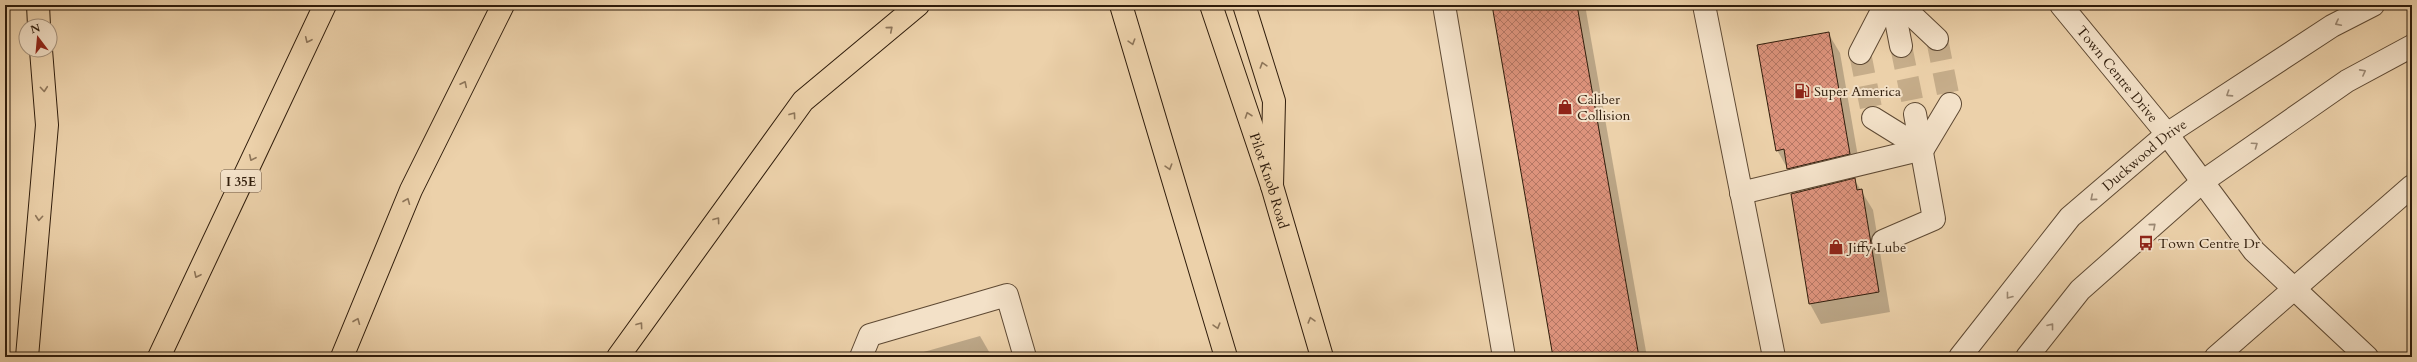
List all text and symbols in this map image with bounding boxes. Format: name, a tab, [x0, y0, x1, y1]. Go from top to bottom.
north arrow	[18, 18, 58, 58]
one-way arrow	[2335, 18, 2343, 26]
text: N	[29, 20, 42, 37]
street label: Town Centre Drive	[2072, 22, 2162, 126]
one-way arrow	[885, 26, 892, 33]
one-way arrow	[305, 36, 313, 44]
one-way arrow	[1127, 39, 1136, 46]
one-way arrow	[1259, 62, 1268, 69]
one-way arrow	[2359, 70, 2366, 77]
one-way arrow	[459, 81, 467, 88]
fuel station icon: Super America	[1793, 82, 1811, 100]
place label: Super America	[1814, 82, 1901, 101]
one-way arrow	[40, 86, 49, 92]
one-way arrow	[2226, 89, 2233, 96]
place label: Caliber Collision	[1577, 90, 1631, 125]
shop icon: Caliber Collision	[1556, 98, 1574, 116]
one-way arrow	[788, 112, 795, 119]
one-way arrow	[1244, 112, 1253, 119]
street label: Duckwood Drive	[2098, 115, 2190, 196]
street label: Pilot Knob Road	[1245, 130, 1293, 231]
one-way arrow	[2251, 142, 2258, 150]
one-way arrow	[249, 153, 257, 161]
one-way arrow	[1164, 163, 1173, 170]
road number: I 35E	[221, 170, 261, 192]
one-way arrow	[2090, 193, 2097, 200]
one-way arrow	[402, 197, 410, 204]
one-way arrow	[35, 215, 44, 221]
one-way arrow	[712, 217, 720, 224]
one-way arrow	[2149, 223, 2156, 230]
bus stop icon: Town Centre Dr	[2137, 234, 2155, 252]
place label: Town Centre Dr	[2158, 234, 2261, 253]
shop icon: Jiffy Lube	[1827, 238, 1845, 256]
place label: Jiffy Lube	[1846, 238, 1906, 257]
one-way arrow	[194, 271, 202, 278]
one-way arrow	[2006, 292, 2013, 299]
one-way arrow	[1307, 316, 1316, 323]
one-way arrow	[352, 317, 360, 325]
one-way arrow	[636, 323, 643, 330]
one-way arrow	[1212, 323, 1221, 330]
one-way arrow	[2047, 324, 2054, 331]

